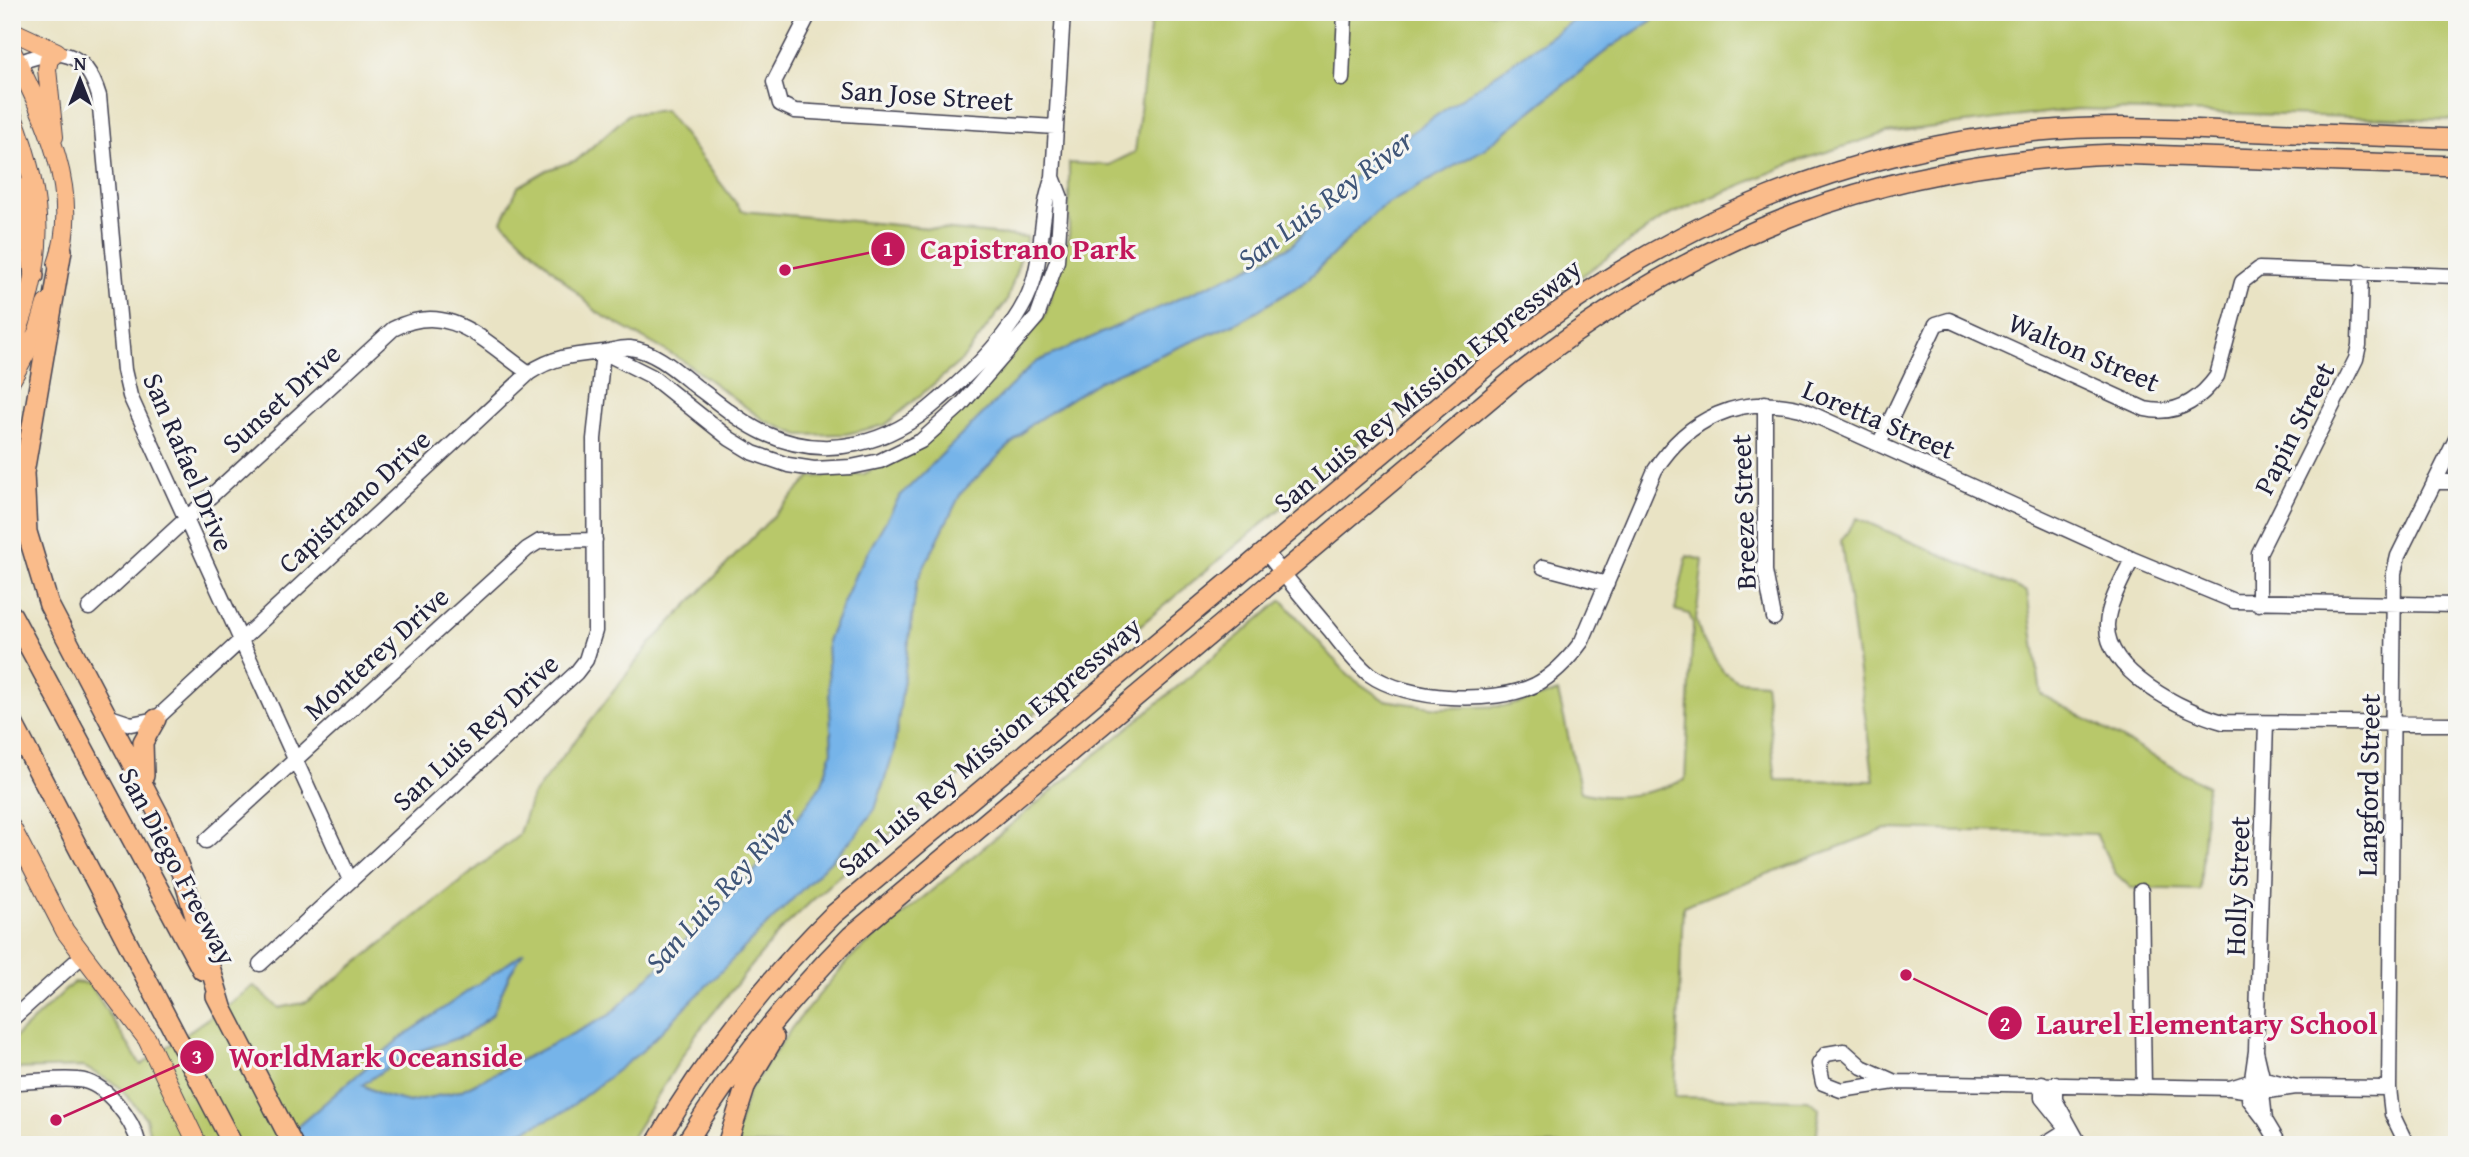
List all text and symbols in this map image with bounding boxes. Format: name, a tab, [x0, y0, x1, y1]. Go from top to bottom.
north arrow	[46, 46, 116, 116]
text: N	[74, 49, 87, 77]
street label: San Jose Street	[839, 68, 1015, 121]
water label: San Luis Rey River	[1227, 118, 1422, 280]
callout: Capistrano Park	[871, 223, 1150, 274]
text: Capistrano Park	[920, 226, 1137, 270]
text: 1	[883, 233, 893, 264]
street label: San Luis Rey Mission Expressway	[1264, 247, 1590, 522]
street label: Walton Street	[2002, 301, 2166, 402]
street label: Sunset Drive	[212, 333, 349, 462]
street label: Papin Street	[2243, 354, 2345, 501]
street label: San Rafael Drive	[133, 366, 246, 557]
street label: Loretta Street	[1797, 368, 1962, 469]
street label: Capistrano Drive	[268, 419, 439, 582]
street label: Breeze Street	[1719, 433, 1766, 591]
street label: Monterey Drive	[294, 576, 457, 729]
street label: San Luis Rey Mission Expressway	[828, 606, 1150, 885]
street label: San Luis Rey Drive	[382, 643, 567, 820]
street label: Langford Street	[2345, 693, 2390, 877]
street label: San Diego Freeway	[109, 760, 248, 972]
water label: San Luis Rey River	[633, 796, 808, 982]
street label: Holly Street	[2214, 815, 2259, 956]
callout: Laurel Elementary School	[1988, 998, 2392, 1049]
text: Laurel Elementary School	[2036, 1001, 2378, 1045]
text: 2	[2000, 1008, 2010, 1039]
callout: WorldMark Oceanside	[180, 1031, 536, 1082]
text: WorldMark Oceanside	[229, 1034, 523, 1078]
text: 3	[192, 1041, 202, 1072]

